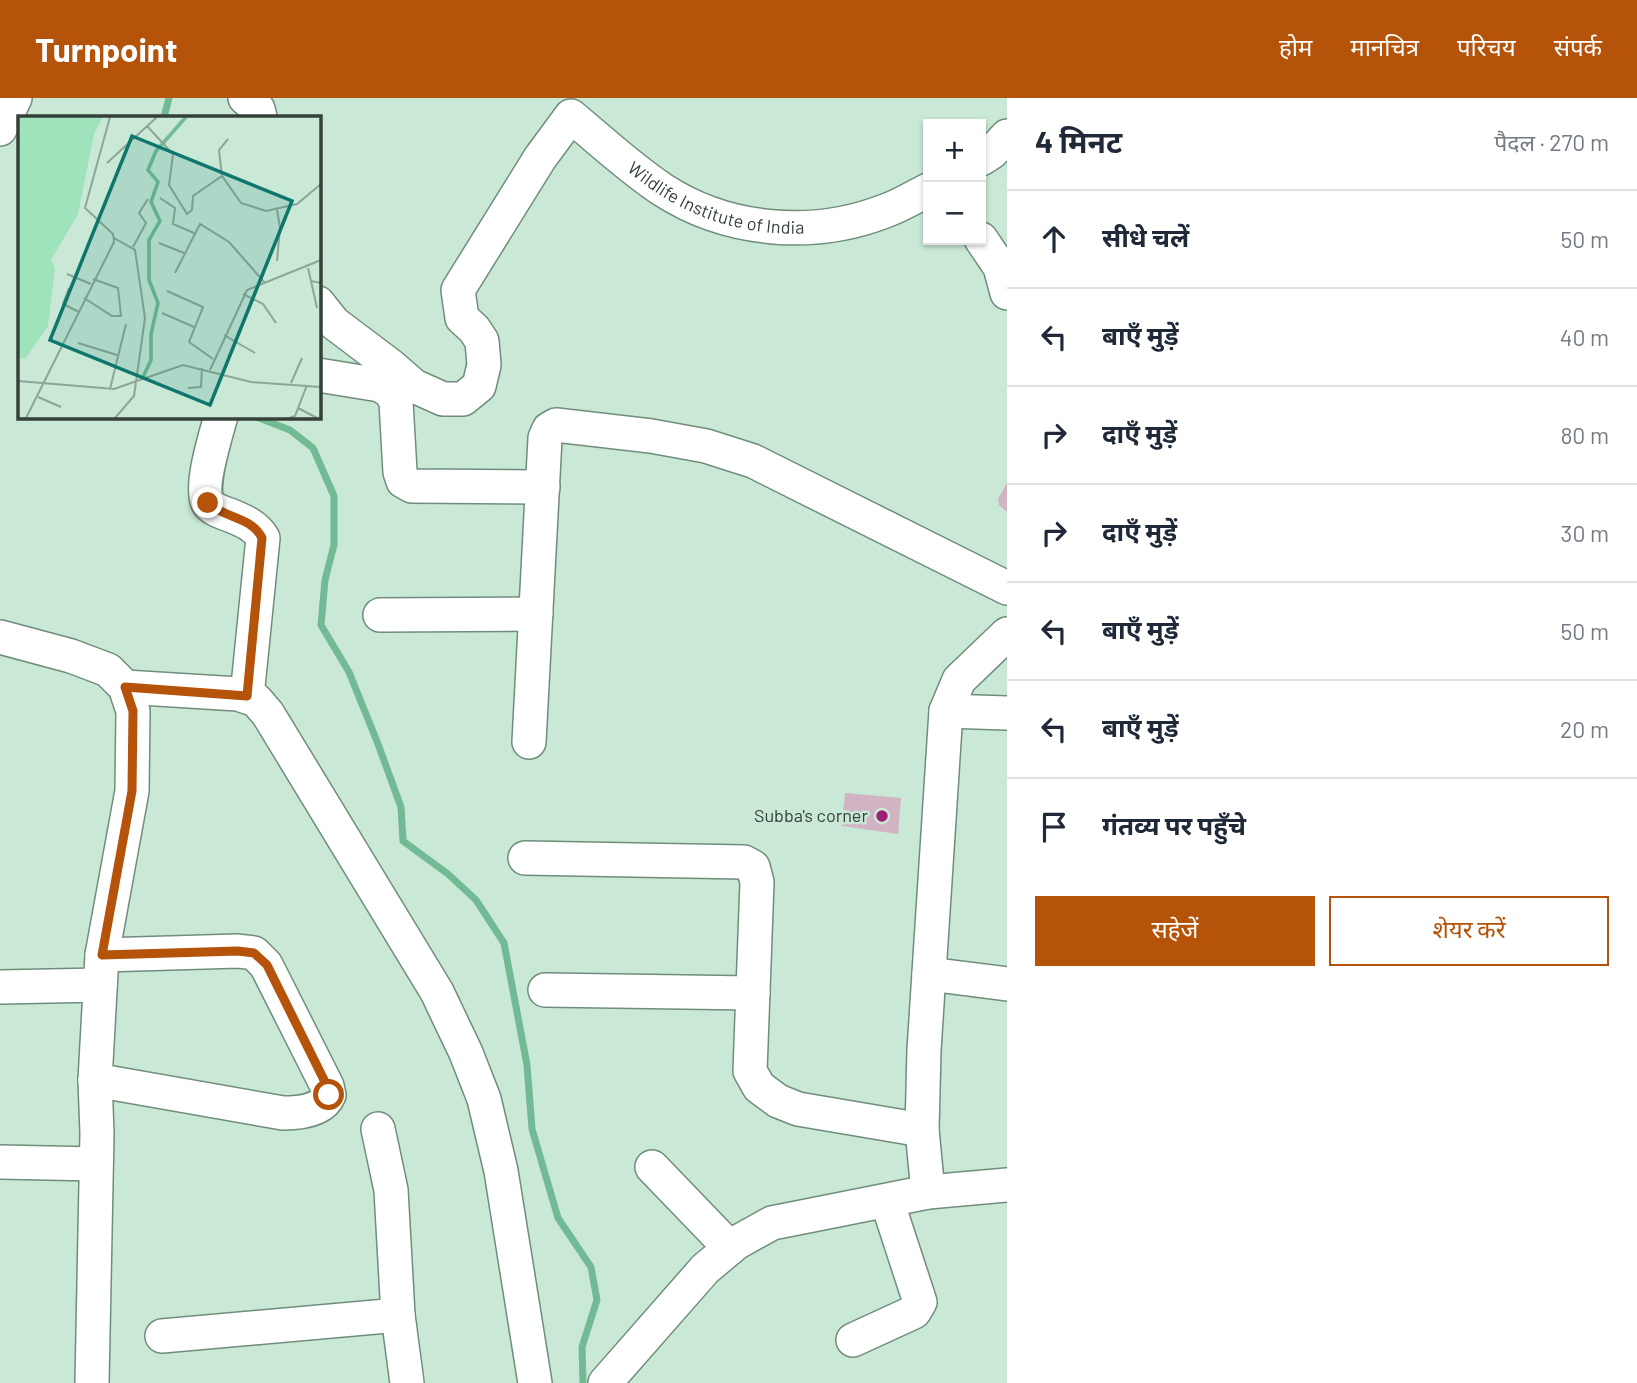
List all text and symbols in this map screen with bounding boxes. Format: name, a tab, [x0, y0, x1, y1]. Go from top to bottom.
text: Turnpoint	[35, 29, 177, 69]
text: होम	[1279, 32, 1312, 61]
text: मानचित्र	[1350, 32, 1419, 61]
text: परिचय	[1457, 32, 1516, 61]
text: संपर्क	[1554, 32, 1602, 61]
inset map	[18, 116, 320, 418]
map controls	[923, 119, 986, 245]
button: +	[923, 119, 986, 182]
text: 4 मिनट	[1035, 123, 1122, 159]
text: पैदल · 270 m	[1494, 128, 1609, 156]
street label: Wildlife Institute of India	[624, 156, 804, 238]
button: −	[923, 182, 986, 245]
icon: ahead	[1035, 220, 1073, 258]
text: सीधे चलें	[1102, 221, 1189, 252]
text: 50 m	[1561, 225, 1609, 253]
icon: left	[1035, 318, 1073, 356]
text: बाएँ मुड़ें	[1102, 319, 1179, 350]
text: 40 m	[1560, 323, 1609, 351]
icon: right	[1035, 416, 1073, 454]
text: दाएँ मुड़ें	[1102, 417, 1177, 448]
text: 80 m	[1560, 421, 1609, 449]
route end	[192, 487, 223, 518]
icon: right	[1035, 514, 1073, 552]
text: दाएँ मुड़ें	[1102, 515, 1177, 546]
text: 30 m	[1561, 519, 1609, 547]
icon: left	[1035, 612, 1073, 650]
text: बाएँ मुड़ें	[1102, 613, 1179, 644]
text: 50 m	[1561, 617, 1609, 645]
icon: left	[1035, 710, 1073, 748]
text: बाएँ मुड़ें	[1102, 711, 1179, 742]
text: 20 m	[1560, 715, 1609, 743]
place label: Subba's corner	[754, 804, 868, 826]
marker: Subba's corner	[874, 808, 890, 824]
icon: arrive	[1035, 808, 1073, 846]
text: गंतव्य पर पहुँचे	[1102, 809, 1246, 840]
button: सहेजें	[1035, 896, 1315, 966]
button: शेयर करें	[1329, 896, 1609, 966]
route start	[313, 1079, 344, 1110]

